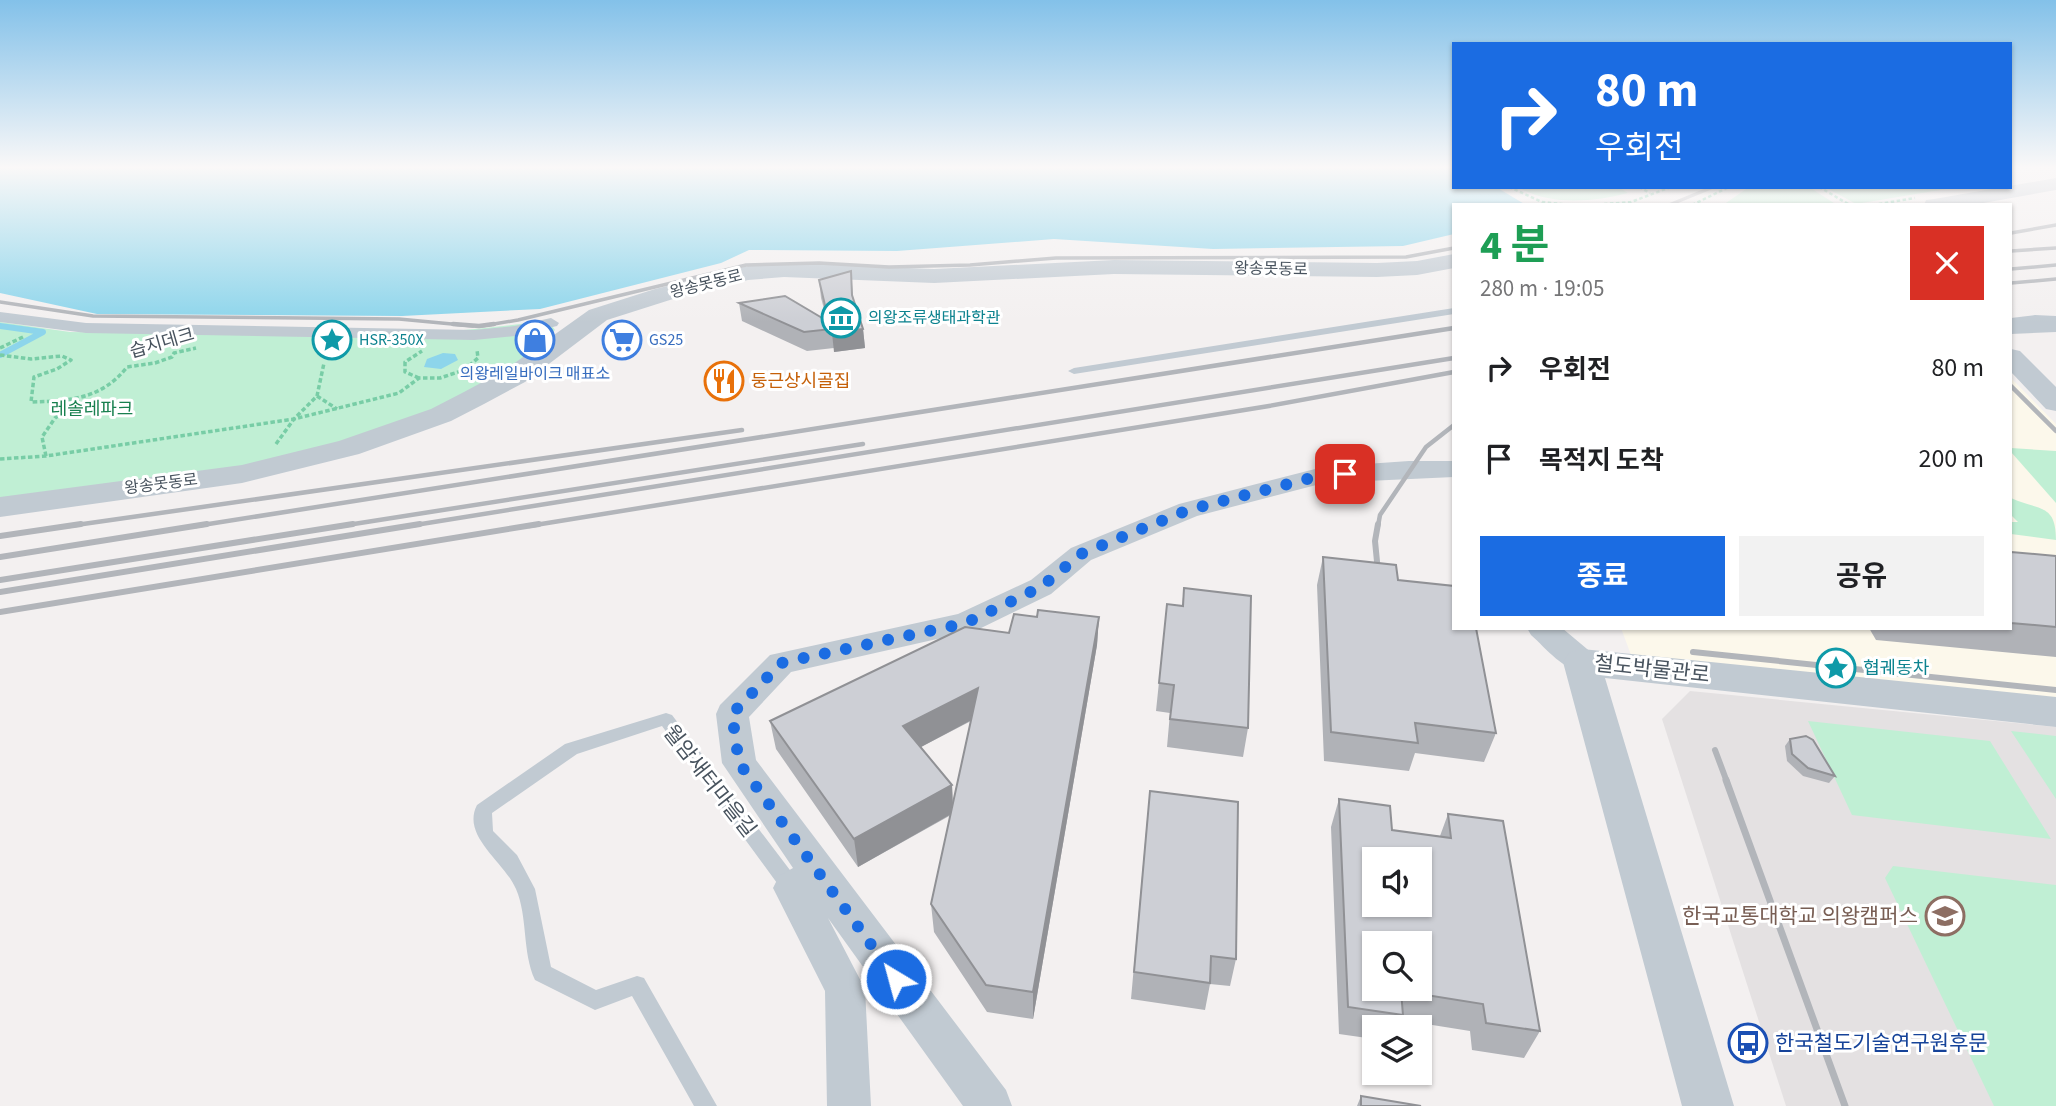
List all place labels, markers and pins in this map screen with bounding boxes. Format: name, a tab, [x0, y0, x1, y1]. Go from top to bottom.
museum icon: 의왕조류생태과학관	[820, 297, 862, 339]
place label: 의왕조류생태과학관	[868, 307, 1001, 329]
place icon: HSR-350X	[311, 319, 353, 361]
shop icon: 의왕레일바이크 매표소	[514, 319, 556, 361]
supermarket icon: GS25	[601, 319, 643, 361]
place label: HSR-350X	[359, 329, 424, 351]
place label: GS25	[649, 329, 683, 351]
restaurant icon: 둥근상시골집	[703, 360, 745, 402]
place label: 의왕레일바이크 매표소	[460, 363, 610, 385]
place label: 둥근상시골집	[751, 369, 850, 394]
pin	[1315, 444, 1375, 504]
place icon: 협궤동차	[1815, 647, 1857, 689]
place label: 협궤동차	[1863, 656, 1930, 681]
school or university icon: 한국교통대학교 의왕캠퍼스	[1924, 895, 1966, 937]
place label: 한국교통대학교 의왕캠퍼스	[1682, 901, 1918, 931]
bus stop icon: 한국철도기술연구원후문	[1727, 1022, 1769, 1064]
place label: 한국철도기술연구원후문	[1775, 1028, 1988, 1058]

